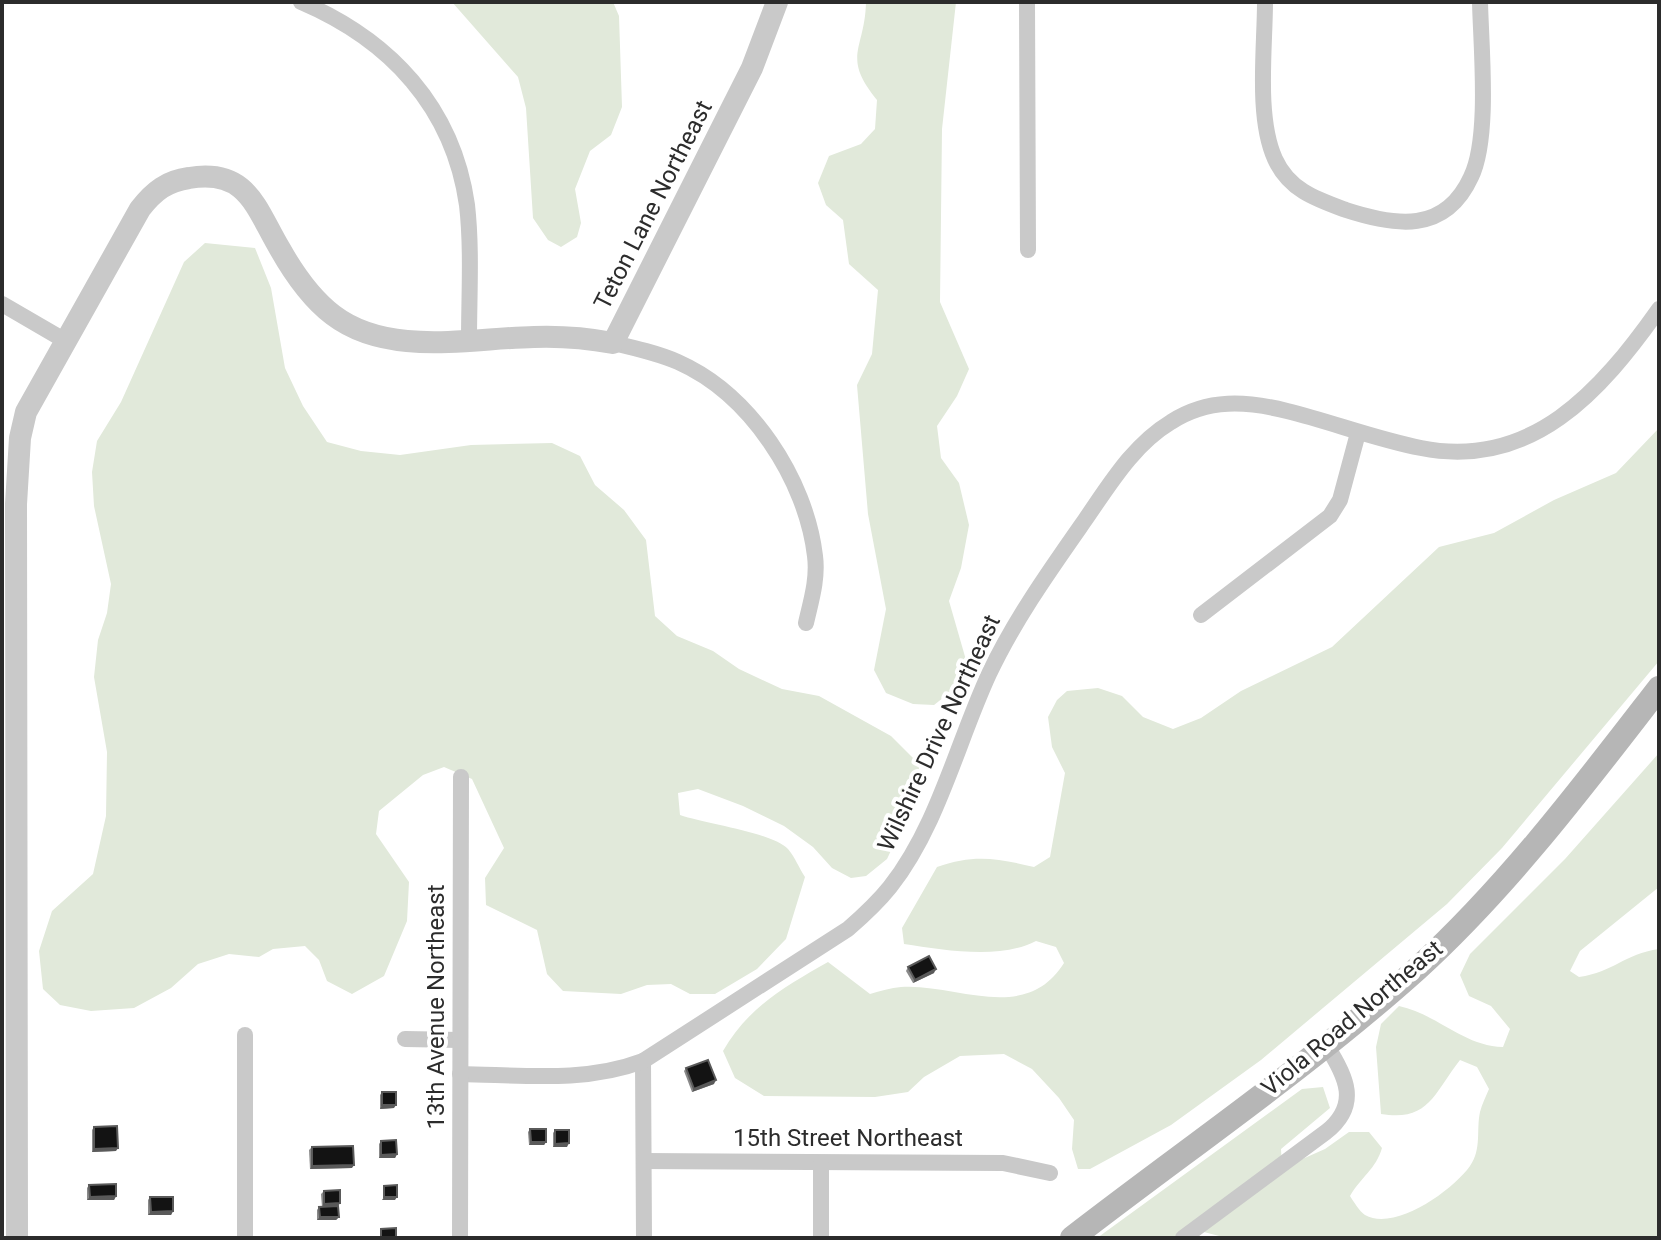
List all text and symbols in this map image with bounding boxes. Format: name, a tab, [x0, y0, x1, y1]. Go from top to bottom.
street label: Teton Lane Northeast	[588, 96, 718, 314]
street label: Wilshire Drive Northeast	[872, 610, 1006, 856]
street label: 13th Avenue Northeast	[422, 884, 450, 1130]
street label: Viola Road Northeast	[1256, 934, 1448, 1102]
street label: 15th Street Northeast	[733, 1124, 963, 1152]

